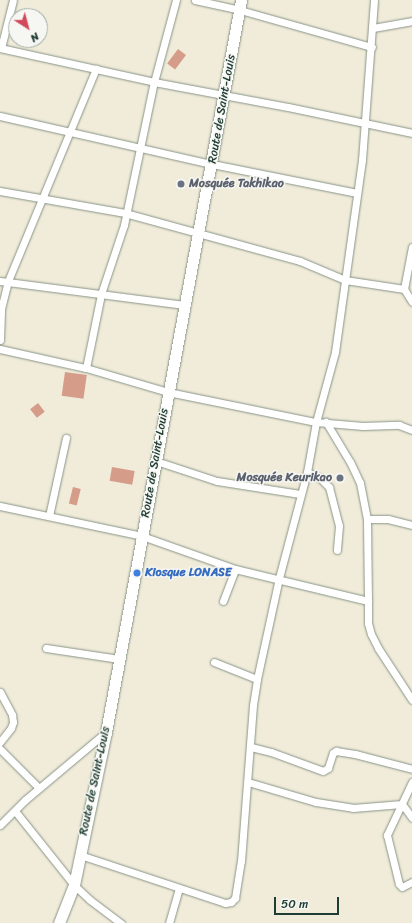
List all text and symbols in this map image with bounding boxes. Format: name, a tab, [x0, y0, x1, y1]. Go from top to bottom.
north arrow	[8, 8, 48, 48]
text: N	[26, 27, 43, 47]
street label: Route de Saint-Louis	[205, 54, 239, 164]
place label: Mosquée Takhikao	[189, 177, 284, 191]
marker: Mosquée Takhikao	[176, 179, 186, 189]
street label: Route de Saint-Louis	[138, 408, 172, 518]
place label: Mosquée Keurikao	[237, 471, 332, 485]
marker: Mosquée Keurikao	[335, 473, 345, 483]
place label: Kiosque LONASE	[145, 566, 231, 580]
marker: Kiosque LONASE	[132, 568, 142, 578]
street label: Route de Saint-Louis	[77, 726, 113, 836]
scale bar	[276, 889, 341, 915]
text: 50 m	[281, 893, 308, 915]

